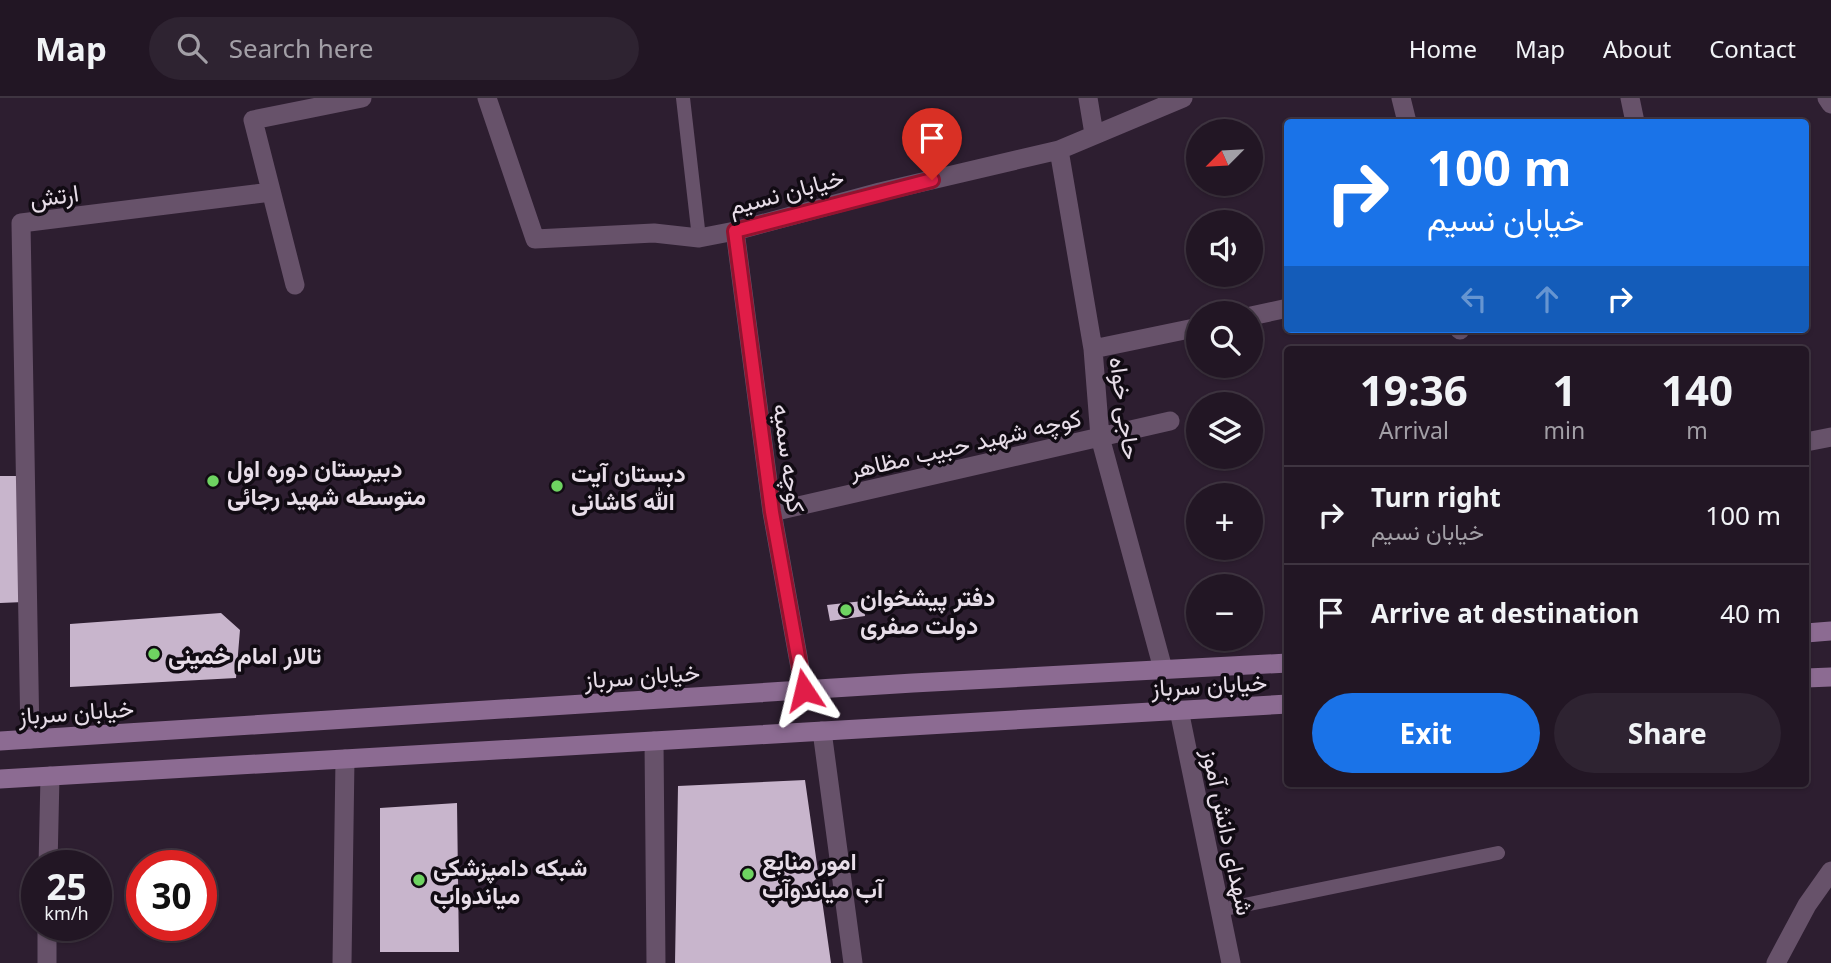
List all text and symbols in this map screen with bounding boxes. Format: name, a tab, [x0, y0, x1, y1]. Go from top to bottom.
search box	[149, 17, 639, 80]
text: Map	[35, 26, 107, 71]
icon: search	[173, 29, 211, 67]
text: Search here	[229, 30, 373, 66]
text: Home	[1409, 32, 1477, 65]
text: Map	[1515, 32, 1565, 65]
text: About	[1603, 32, 1671, 65]
text: Contact	[1709, 32, 1796, 65]
pin	[902, 108, 962, 180]
icon: arrive	[913, 119, 951, 157]
north arrow	[1186, 119, 1264, 196]
map controls	[1186, 119, 1263, 651]
text: 100 m	[1427, 134, 1572, 200]
icon: right	[1312, 147, 1403, 238]
street label: خیابان نسیم	[725, 160, 847, 223]
street label: ارتش	[27, 175, 81, 215]
text: خیابان نسیم	[1427, 197, 1584, 240]
button: sound	[1186, 210, 1263, 287]
icon: left	[1455, 280, 1493, 318]
icon: ahead	[1528, 280, 1566, 318]
icon: right	[1601, 280, 1639, 318]
button: search	[1186, 301, 1263, 378]
street label: حاجی خواه	[1102, 354, 1150, 462]
text: 19:36	[1360, 361, 1468, 418]
text: 1	[1552, 361, 1576, 418]
text: 140	[1661, 361, 1733, 418]
button: layers	[1186, 392, 1263, 469]
street label: کوچه شهید حبیب مظاهر	[845, 400, 1085, 487]
street label: کوچه سمیه	[765, 401, 814, 515]
text: Arrival	[1379, 414, 1449, 446]
text: min	[1544, 414, 1585, 446]
text: m	[1686, 414, 1708, 446]
place label: دبیرستان دوره اول متوسطه شهید رجائی	[227, 451, 426, 512]
place label: دبستان آیت الله کاشانی	[571, 456, 686, 517]
marker: دبیرستان دوره اول متوسطه شهید رجائی	[205, 473, 221, 489]
marker: دبستان آیت الله کاشانی	[549, 478, 565, 494]
text: Turn right	[1371, 479, 1501, 515]
button: +	[1186, 483, 1263, 560]
icon: right	[1312, 496, 1350, 534]
text: 100 m	[1705, 497, 1781, 533]
text: خیابان نسیم	[1371, 515, 1484, 547]
button: −	[1186, 574, 1263, 651]
place label: دفتر پیشخوان دولت صفری	[860, 580, 995, 641]
icon: arrive	[1312, 594, 1350, 632]
text: Arrive at destination	[1371, 595, 1640, 631]
text: 40 m	[1720, 595, 1781, 631]
marker: دفتر پیشخوان دولت صفری	[838, 602, 854, 618]
place label: تالار امام خمینی	[168, 638, 321, 672]
marker: تالار امام خمینی	[146, 646, 162, 662]
position arrow	[767, 653, 841, 727]
street label: خیابان سرباز	[582, 654, 701, 696]
street label: خیابان سرباز	[1149, 664, 1268, 704]
street label: خیابان سرباز	[16, 690, 135, 732]
button: Exit	[1312, 693, 1540, 773]
button: Share	[1554, 693, 1781, 773]
street label: شهدای دانش آموز	[1195, 745, 1263, 918]
place label: امور منابع آب میاندوآب	[762, 844, 885, 905]
speed limit sign: 30	[126, 850, 217, 941]
place label: شبکه دامپزشکی میاندواب	[433, 850, 587, 911]
text: 25	[46, 863, 87, 910]
marker: امور منابع آب میاندوآب	[740, 866, 756, 882]
marker: شبکه دامپزشکی میاندواب	[411, 872, 427, 888]
text: km/h	[44, 901, 89, 925]

